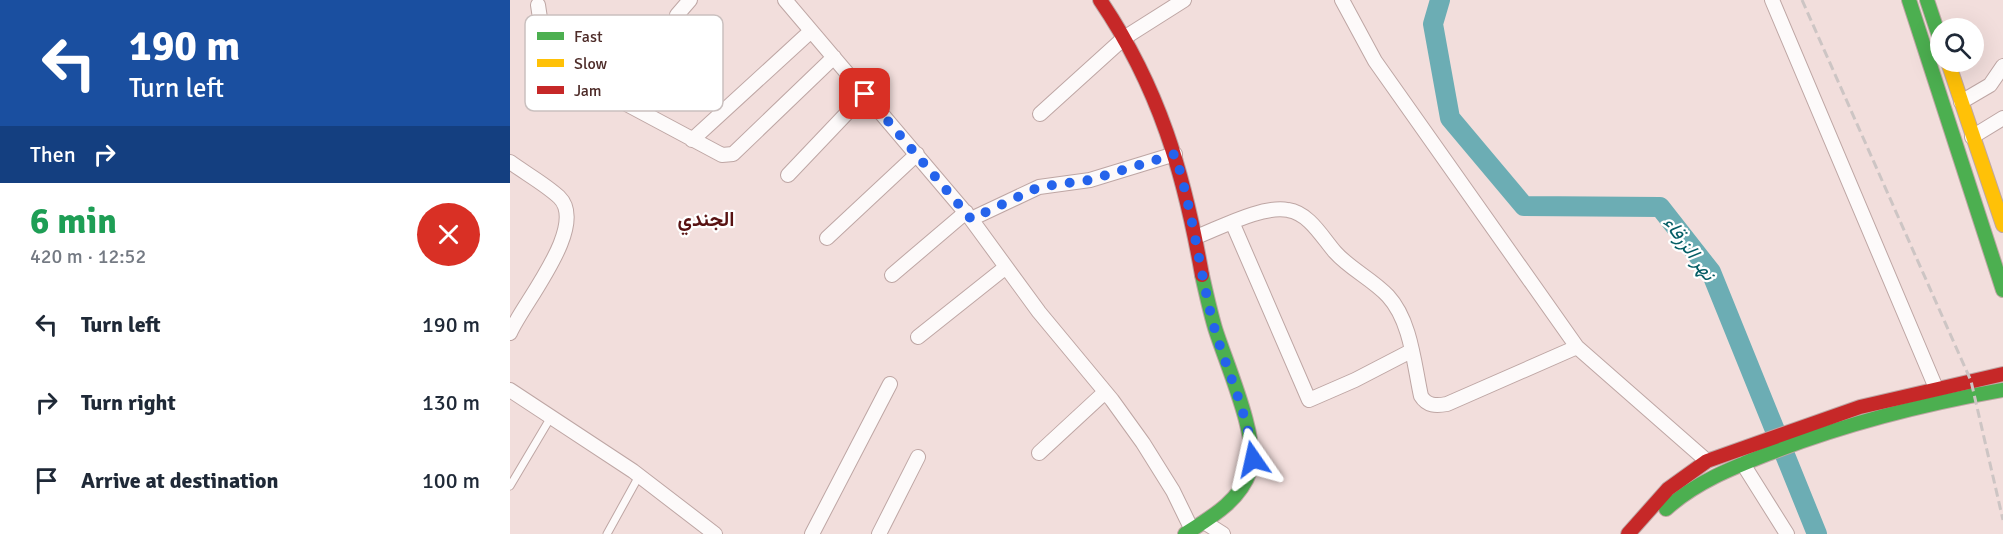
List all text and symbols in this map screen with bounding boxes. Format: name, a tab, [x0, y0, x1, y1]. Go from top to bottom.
legend	[525, 15, 723, 111]
map controls	[1930, 18, 1984, 72]
button: search	[1930, 18, 1984, 72]
text: 190 m	[129, 21, 240, 72]
icon: left	[30, 24, 108, 102]
text: Fast	[574, 27, 603, 47]
text: Slow	[574, 54, 608, 74]
pin	[839, 68, 890, 119]
text: Turn left	[129, 72, 224, 105]
icon: arrive	[848, 77, 881, 110]
text: Jam	[574, 81, 602, 101]
icon: right	[88, 138, 121, 171]
text: Then	[30, 141, 76, 168]
text: 6 min	[30, 199, 117, 244]
button: close	[417, 203, 480, 266]
district label: الجندي	[678, 207, 734, 236]
water label: نهر الزرقاء	[1658, 211, 1722, 286]
text: 420 m · 12:52	[30, 244, 146, 269]
icon: left	[30, 308, 63, 341]
text: Turn left	[81, 311, 161, 338]
text: 190 m	[422, 311, 480, 338]
icon: right	[30, 386, 63, 419]
text: Turn right	[81, 389, 176, 416]
text: 130 m	[422, 389, 480, 416]
position arrow	[1221, 427, 1285, 491]
icon: arrive	[30, 464, 63, 497]
text: Arrive at destination	[81, 467, 278, 494]
text: 100 m	[422, 467, 480, 494]

